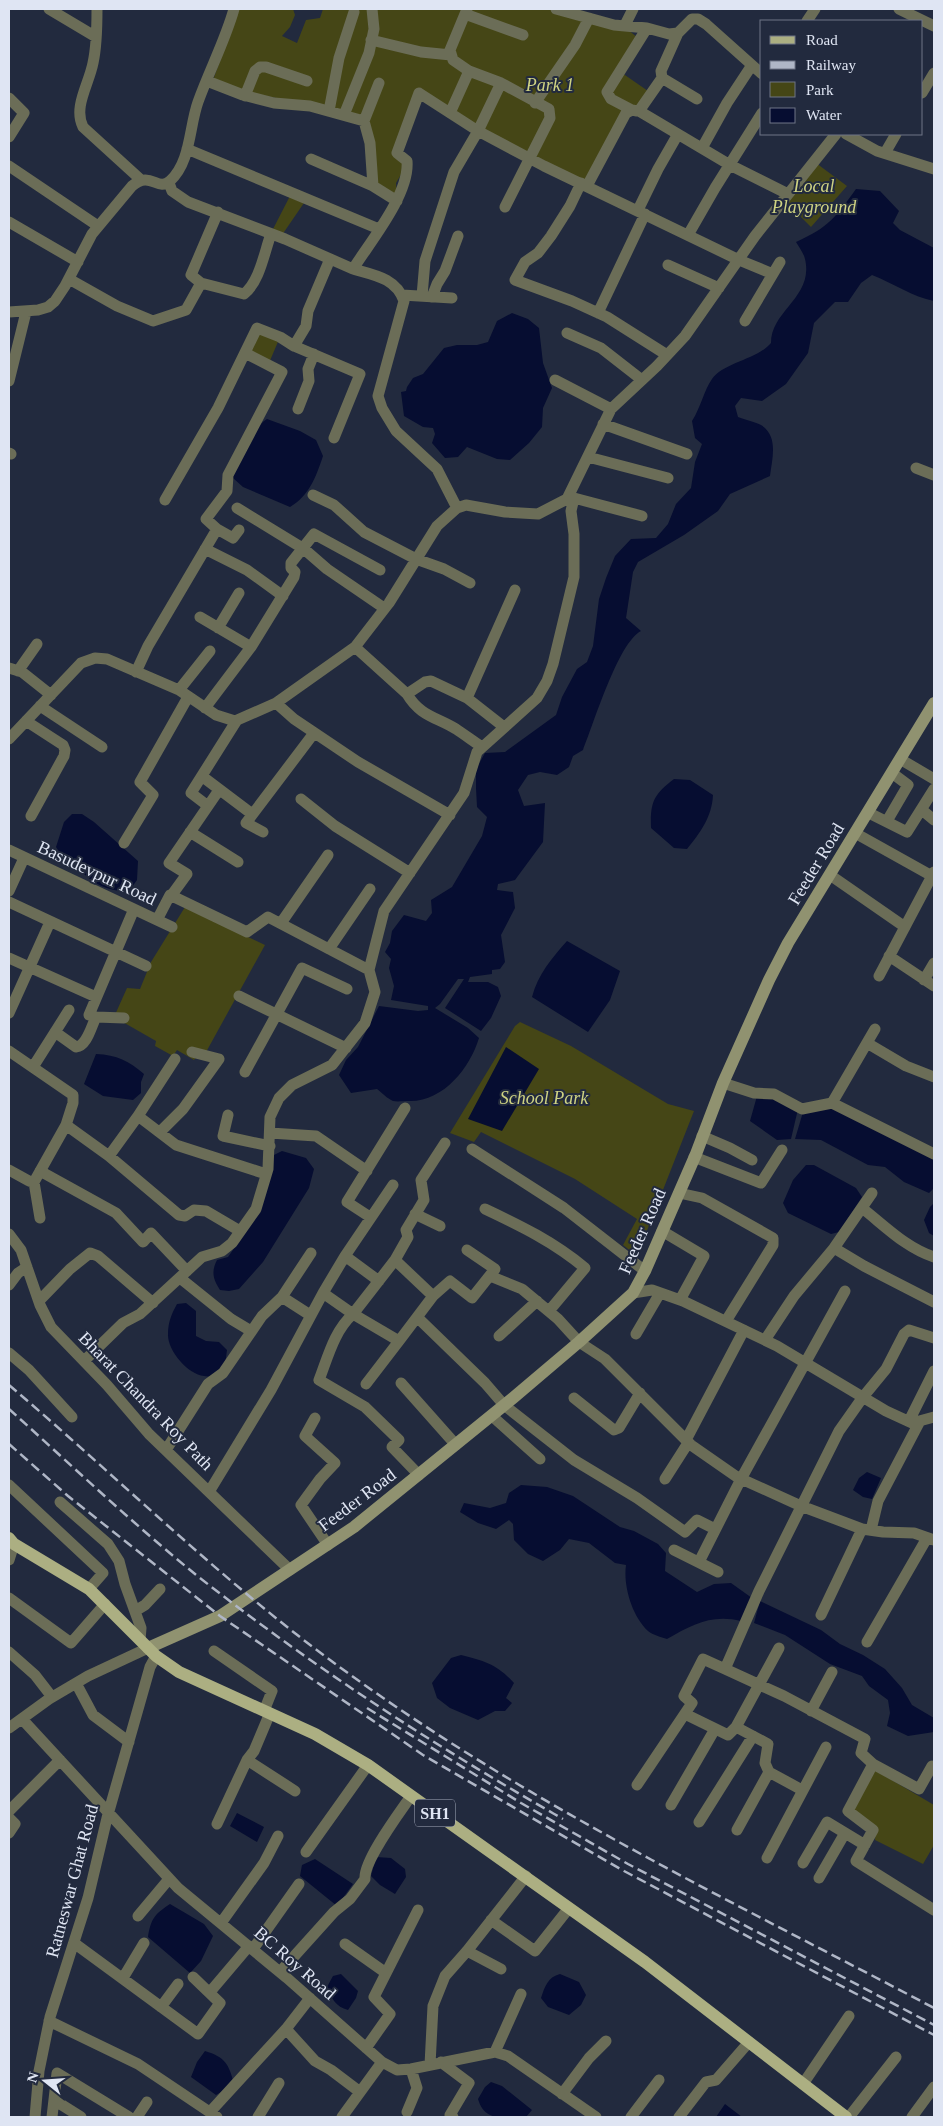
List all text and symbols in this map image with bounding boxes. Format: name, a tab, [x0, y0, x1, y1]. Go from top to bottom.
legend	[760, 20, 923, 135]
text: Road	[806, 32, 838, 48]
text: Railway	[806, 57, 856, 73]
park label: Park 1	[525, 75, 574, 95]
text: Park	[806, 82, 834, 98]
text: Water	[806, 107, 841, 123]
park label: Local Playground	[771, 176, 857, 217]
street label: Feeder Road	[784, 820, 848, 908]
street label: Basudevpur Road	[35, 837, 159, 909]
park label: School Park	[500, 1088, 589, 1108]
street label: Feeder Road	[614, 1185, 670, 1277]
street label: Bharat Chandra Roy Path	[75, 1328, 217, 1474]
street label: Feeder Road	[314, 1464, 400, 1536]
road number: SH1	[415, 1800, 455, 1826]
street label: Ratneswar Ghat Road	[42, 1802, 102, 1960]
street label: BC Roy Road	[250, 1922, 340, 2004]
north arrow	[20, 2056, 70, 2106]
text: N	[24, 2070, 42, 2084]

